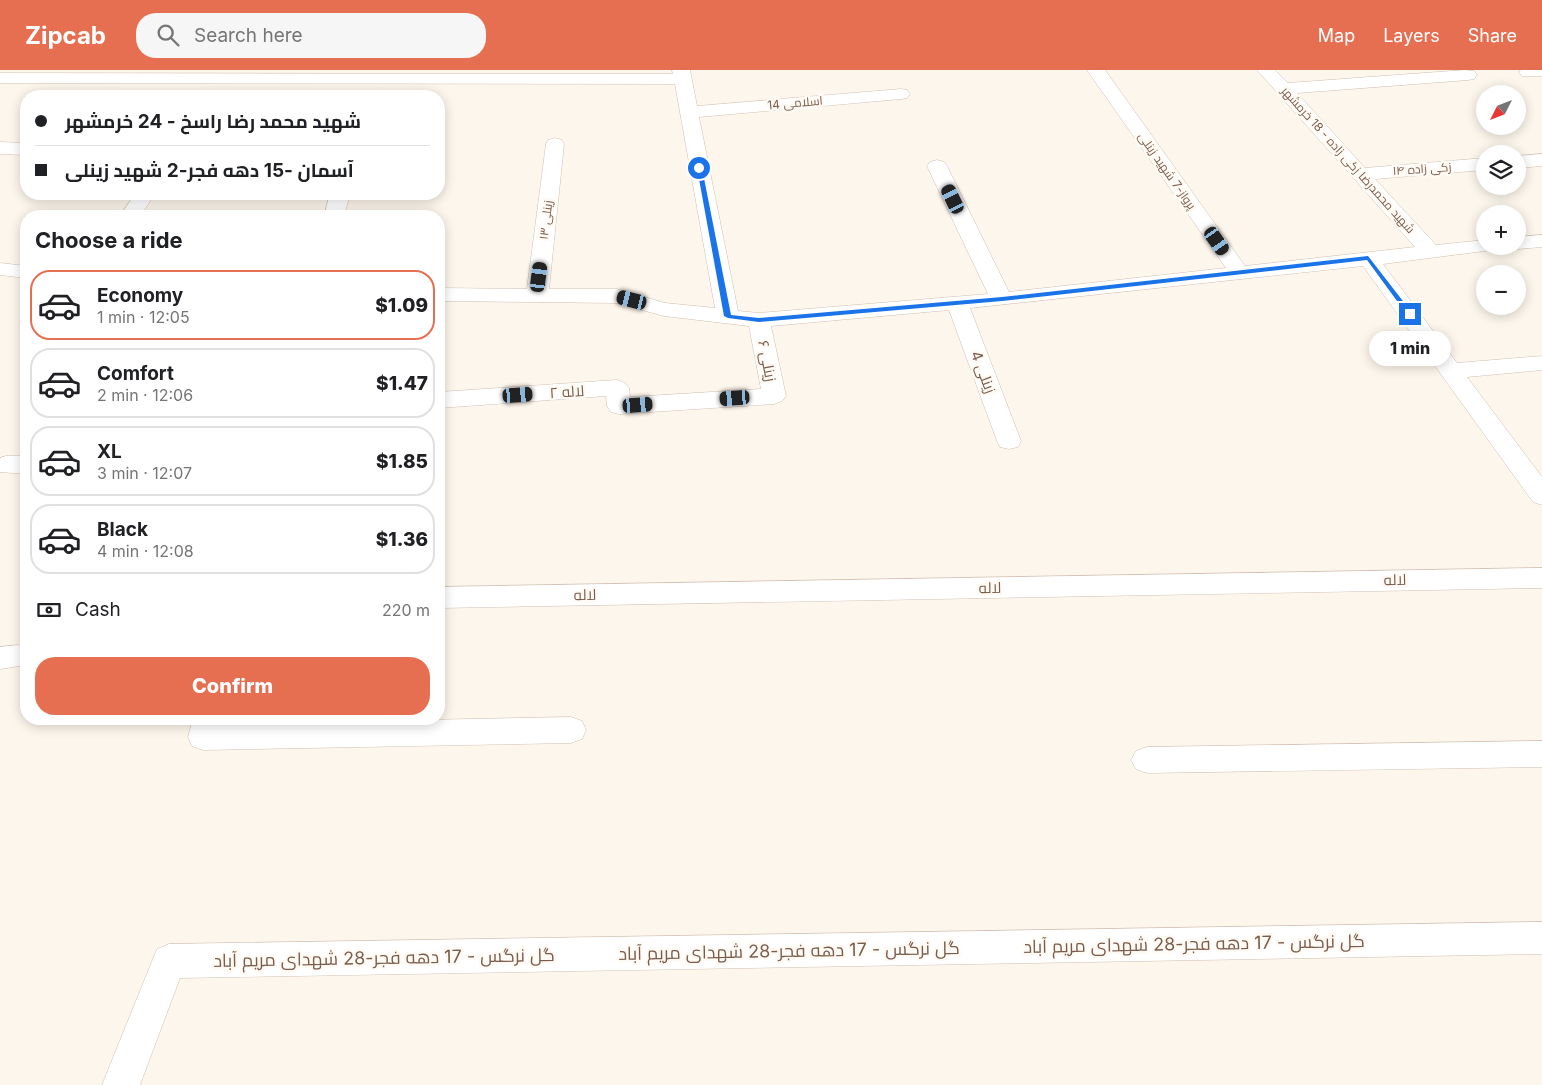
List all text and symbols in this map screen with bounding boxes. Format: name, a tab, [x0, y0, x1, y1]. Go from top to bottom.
search box	[136, 13, 486, 58]
text: Zipcab	[25, 21, 106, 50]
icon: search	[154, 21, 182, 49]
text: Search here	[194, 24, 303, 47]
text: Map	[1318, 25, 1355, 46]
text: Layers	[1383, 25, 1440, 46]
text: Share	[1468, 25, 1517, 46]
street label: شهید محمدرضا زکی زاده - 18 خرمشهر	[1278, 83, 1418, 236]
north arrow	[1476, 85, 1526, 135]
map controls	[1476, 85, 1526, 315]
street label: اسلامی 14	[767, 93, 823, 112]
text: شهید محمد رضا راسخ - 24 خرمشهر	[65, 110, 361, 133]
street label: پرواز-7 شهید زینلی	[1134, 129, 1200, 214]
button: layers	[1476, 145, 1526, 195]
route start	[688, 157, 710, 179]
text: آسمان -15 دهه فجر-2 شهید زینلی	[65, 159, 354, 182]
street label: زکی زاده ۱۴	[1392, 159, 1452, 178]
car	[939, 182, 966, 216]
street label: زینلی ۱۳	[536, 199, 555, 240]
button: +	[1476, 205, 1526, 255]
car	[1202, 224, 1231, 258]
text: Choose a ride	[35, 227, 183, 253]
car	[529, 261, 548, 293]
button: −	[1476, 265, 1526, 315]
icon: car	[37, 283, 82, 328]
text: Economy	[97, 284, 183, 307]
car	[615, 289, 648, 311]
text: $1.09	[375, 294, 428, 317]
route end	[1399, 303, 1421, 325]
text: 1 min · 12:05	[97, 307, 190, 327]
callout: 1 min	[1369, 332, 1451, 366]
text: 1 min	[1390, 338, 1430, 358]
street label: زینلی ۶	[753, 339, 781, 383]
street label: زینلی 4	[966, 348, 1000, 396]
icon: car	[37, 361, 82, 406]
text: Comfort	[97, 362, 174, 385]
text: $1.47	[376, 372, 428, 395]
street label: لاله ۲	[549, 381, 585, 402]
text: 2 min · 12:06	[97, 385, 193, 405]
car	[502, 386, 533, 404]
car	[719, 389, 750, 407]
car	[622, 396, 653, 414]
icon: car	[37, 439, 82, 484]
text: XL	[97, 440, 122, 463]
text: $1.85	[376, 450, 428, 473]
text: 3 min · 12:07	[97, 463, 192, 483]
icon: car	[37, 517, 82, 562]
text: Black	[97, 518, 148, 541]
text: $1.36	[376, 528, 428, 551]
text: 4 min · 12:08	[97, 541, 194, 561]
street label: لاله	[1384, 570, 1406, 589]
street label: لاله	[979, 578, 1001, 597]
street label: لاله	[574, 585, 596, 604]
icon: cash	[35, 596, 63, 624]
text: Cash	[75, 598, 121, 621]
text: 220 m	[382, 600, 430, 620]
button: Confirm	[35, 657, 430, 715]
street label: گل نرگس - 17 دهه فجر-28 شهدای مریم آباد	[1023, 930, 1365, 959]
street label: گل نرگس - 17 دهه فجر-28 شهدای مریم آباد	[618, 937, 960, 966]
street label: گل نرگس - 17 دهه فجر-28 شهدای مریم آباد	[213, 944, 555, 973]

